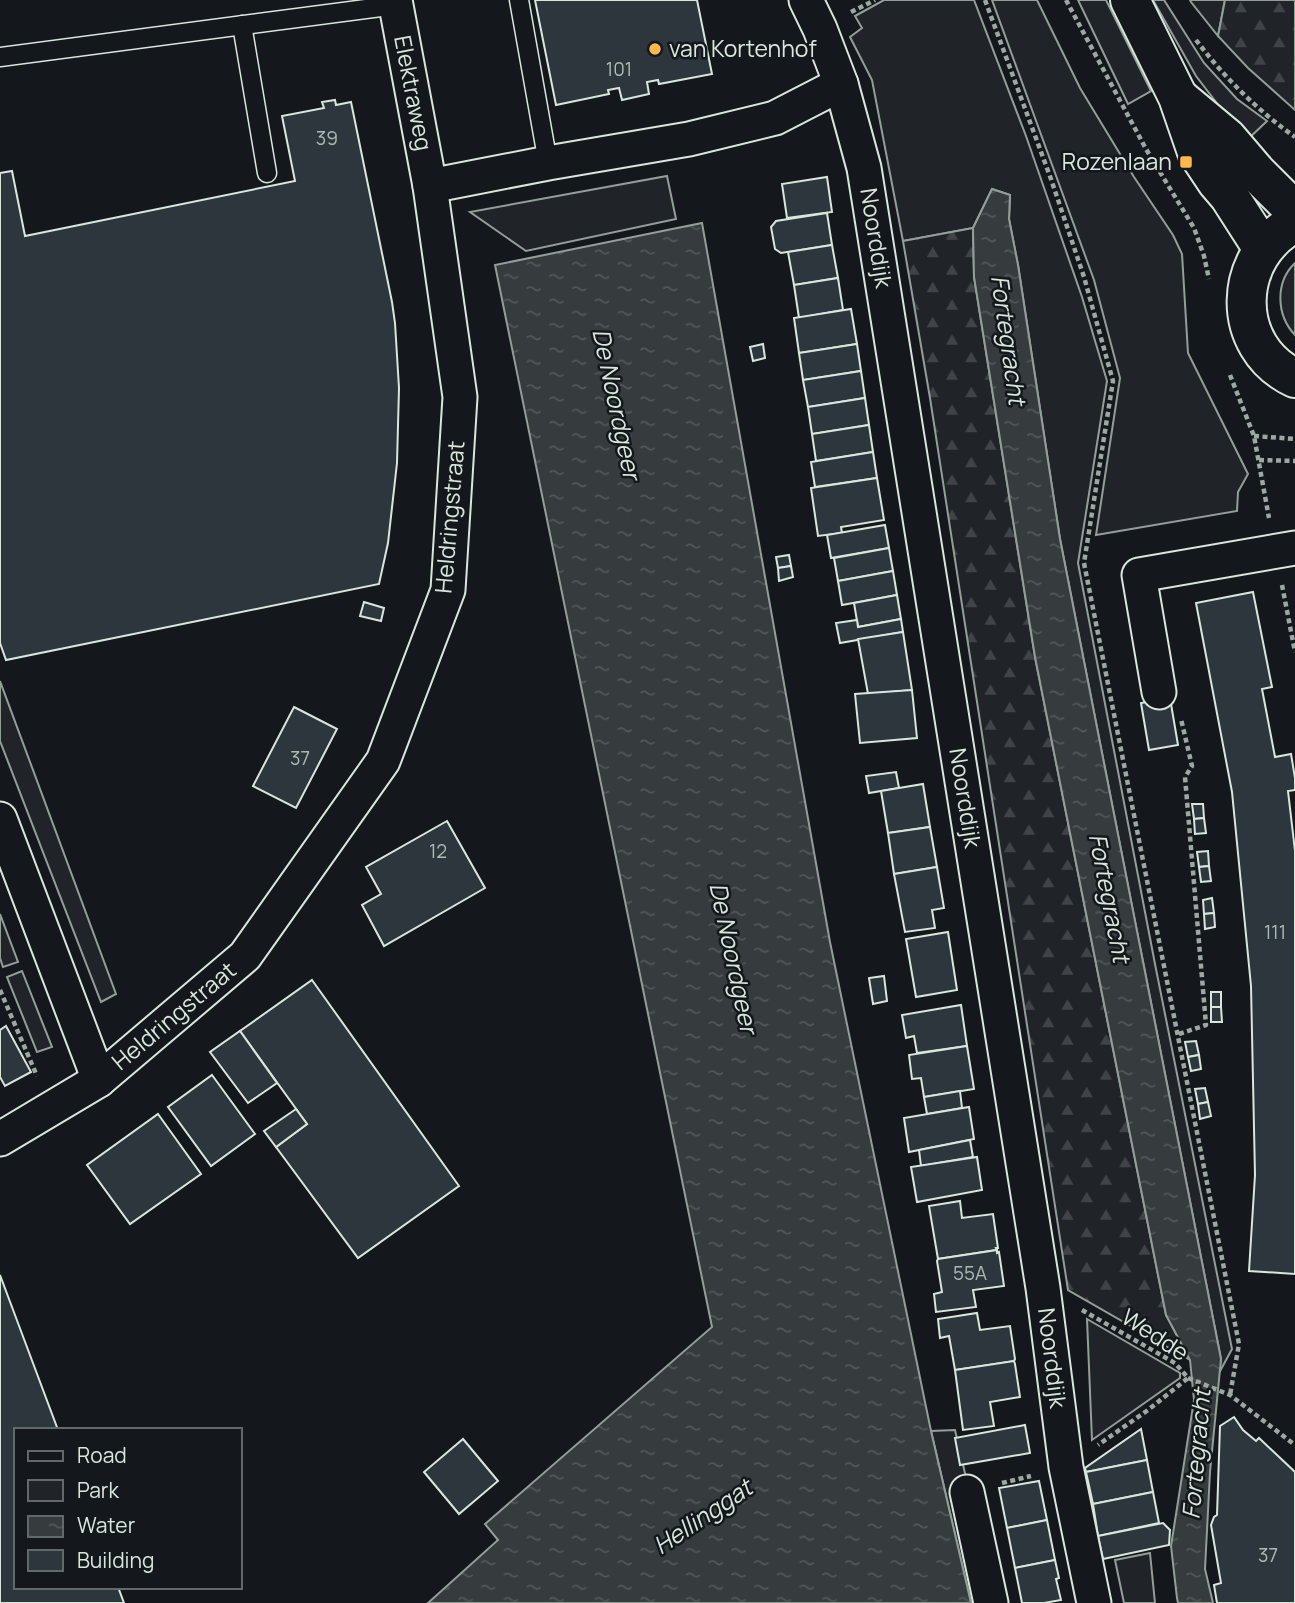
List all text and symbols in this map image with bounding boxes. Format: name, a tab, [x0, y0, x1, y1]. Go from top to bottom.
street label: Elektraweg	[387, 32, 441, 153]
place label: van Kortenhof	[669, 32, 817, 64]
marker: van Kortenhof	[647, 41, 663, 57]
house number: 101	[606, 56, 632, 82]
house number: 39	[316, 125, 338, 151]
place label: Rozenlaan	[1062, 145, 1172, 177]
marker: Rozenlaan	[1178, 154, 1194, 170]
street label: Noorddijk	[853, 186, 901, 291]
water label: Fortegracht	[984, 273, 1035, 409]
water label: De Noordgeer	[585, 325, 650, 485]
street label: Heldringstraat	[426, 439, 472, 595]
house number: 37	[290, 745, 310, 771]
street label: Noorddijk	[942, 746, 990, 851]
water label: Fortegracht	[1082, 830, 1140, 967]
house number: 12	[429, 838, 447, 864]
water label: De Noordgeer	[702, 879, 767, 1039]
house number: 111	[1264, 919, 1286, 945]
street label: Heldringstraat	[104, 954, 242, 1077]
house number: 55A	[953, 1260, 987, 1286]
street label: Wedde	[1116, 1301, 1195, 1368]
street label: Noorddijk	[1031, 1306, 1075, 1410]
water label: Fortegracht	[1173, 1385, 1218, 1520]
legend	[14, 1428, 242, 1589]
text: Road	[77, 1441, 127, 1469]
water label: Hellinggat	[646, 1469, 760, 1561]
text: Park	[77, 1476, 119, 1504]
text: Water	[77, 1511, 136, 1539]
house number: 37	[1258, 1542, 1278, 1568]
text: Building	[77, 1546, 154, 1574]

